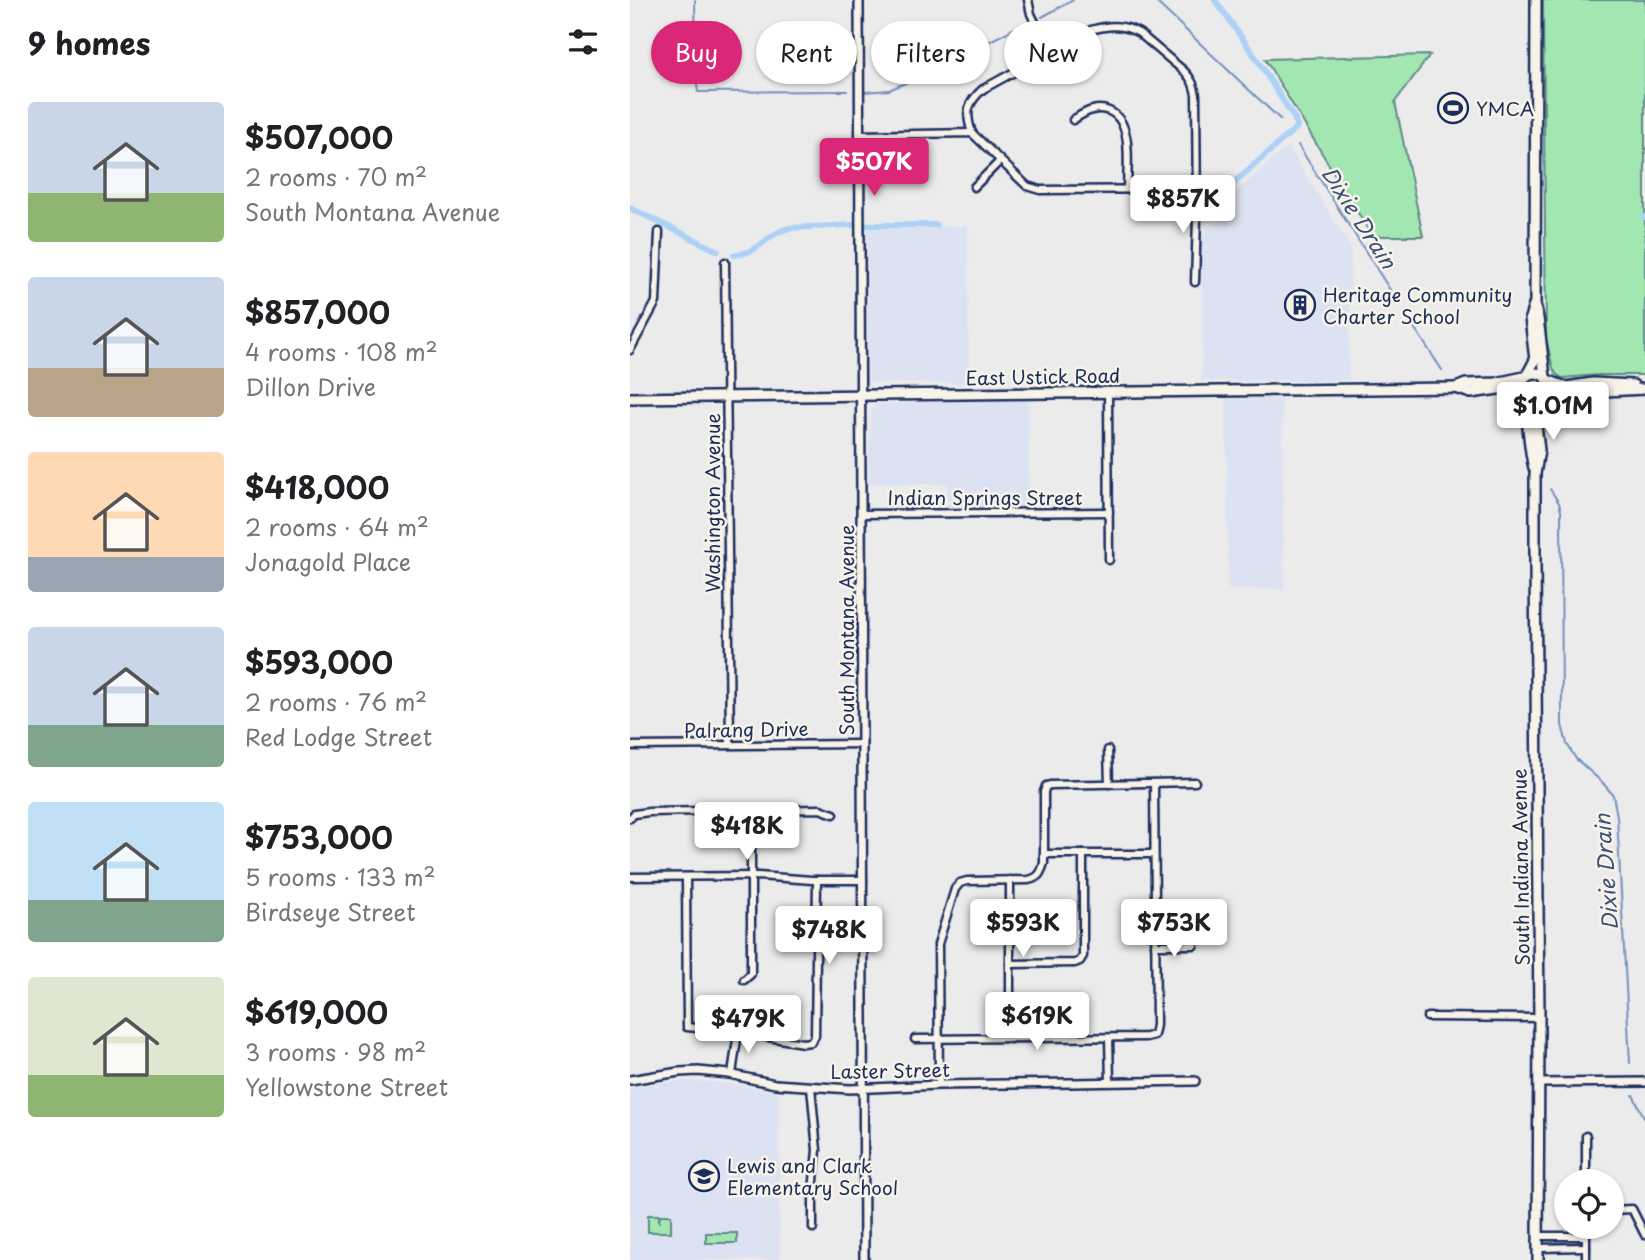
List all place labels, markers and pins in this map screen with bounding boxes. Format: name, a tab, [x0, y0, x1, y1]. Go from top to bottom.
sports icon: YMCA	[1436, 91, 1470, 125]
place label: YMCA	[1476, 94, 1534, 122]
pin: $507K	[825, 138, 923, 198]
pin: $857K	[1134, 176, 1232, 235]
place label: Heritage Community Charter School	[1323, 280, 1512, 330]
building icon: Heritage Community Charter School	[1283, 288, 1317, 322]
pin: $1.01M	[1496, 382, 1610, 442]
pin: $418K	[698, 802, 796, 862]
pin: $593K	[974, 900, 1072, 959]
pin: $753K	[1125, 900, 1223, 959]
pin: $748K	[780, 906, 878, 966]
pin: $619K	[988, 992, 1086, 1052]
pin: $479K	[699, 996, 797, 1055]
place label: Lewis and Clark Elementary School	[727, 1151, 898, 1201]
school or university icon: Lewis and Clark Elementary School	[687, 1159, 721, 1193]

